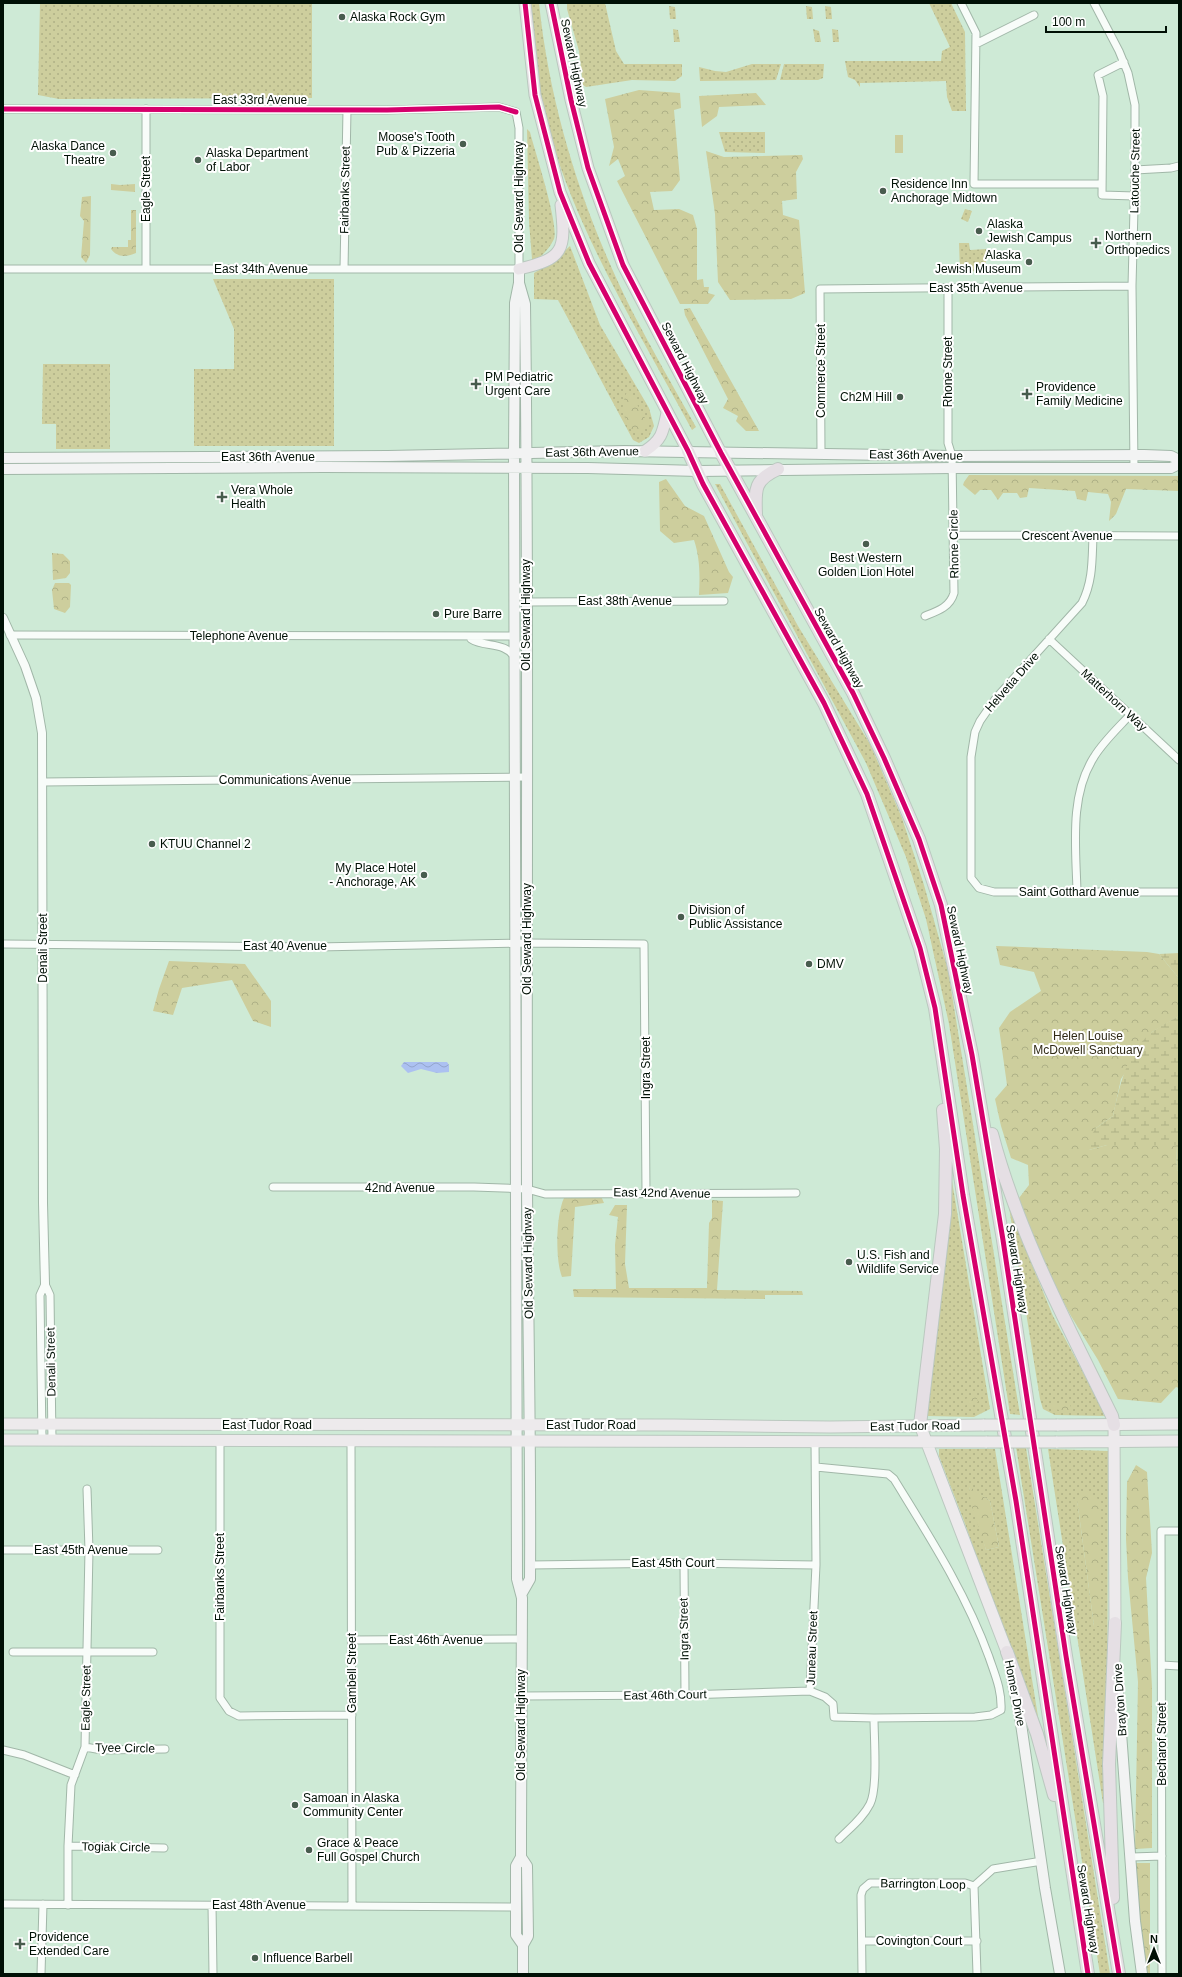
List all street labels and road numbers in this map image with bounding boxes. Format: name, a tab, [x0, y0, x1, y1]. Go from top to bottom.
street label: Seward Highway	[558, 18, 590, 108]
street label: East 33rd Avenue	[213, 93, 308, 107]
street label: Latouche Street	[1127, 128, 1143, 213]
street label: Old Seward Highway	[512, 141, 526, 253]
street label: Fairbanks Street	[337, 145, 353, 234]
street label: Eagle Street	[139, 155, 153, 222]
street label: East 34th Avenue	[214, 262, 308, 276]
street label: East 35th Avenue	[929, 281, 1023, 295]
street label: Seward Highway	[658, 320, 712, 406]
street label: Commerce Street	[814, 323, 828, 418]
street label: Rhone Street	[941, 336, 955, 407]
street label: East 36th Avenue	[545, 444, 639, 460]
street label: East 36th Avenue	[869, 447, 963, 463]
street label: East 36th Avenue	[221, 450, 315, 464]
street label: Rhone Circle	[946, 509, 962, 579]
street label: Crescent Avenue	[1021, 529, 1113, 543]
street label: Old Seward Highway	[519, 559, 533, 671]
street label: East 38th Avenue	[578, 594, 672, 608]
street label: Seward Highway	[811, 605, 867, 691]
street label: Telephone Avenue	[190, 629, 289, 643]
street label: Helvetia Drive	[982, 649, 1042, 715]
street label: Matterhorn Way	[1078, 666, 1150, 734]
street label: Communications Avenue	[219, 773, 352, 787]
street label: Old Seward Highway	[520, 883, 534, 995]
street label: Saint Gotthard Avenue	[1019, 885, 1140, 899]
street label: Seward Highway	[944, 905, 976, 995]
street label: Denali Street	[36, 913, 50, 983]
street label: East 40 Avenue	[243, 939, 327, 953]
street label: Ingra Street	[639, 1036, 653, 1099]
street label: 42nd Avenue	[365, 1181, 435, 1195]
street label: East 42nd Avenue	[613, 1185, 711, 1201]
street label: Old Seward Highway	[520, 1207, 536, 1319]
street label: Seward Highway	[1003, 1223, 1031, 1315]
street label: Denali Street	[43, 1327, 59, 1397]
street label: East Tudor Road	[222, 1418, 312, 1432]
street label: East Tudor Road	[546, 1418, 636, 1432]
street label: East Tudor Road	[870, 1418, 960, 1434]
street label: Fairbanks Street	[213, 1532, 227, 1621]
street label: East 45th Avenue	[34, 1543, 128, 1557]
street label: Seward Highway	[1052, 1544, 1080, 1636]
street label: East 45th Court	[631, 1556, 715, 1570]
street label: Ingra Street	[676, 1597, 692, 1660]
street label: Juneau Street	[804, 1610, 820, 1686]
street label: Gambell Street	[345, 1632, 359, 1713]
street label: East 46th Avenue	[389, 1633, 483, 1647]
street label: Homer Drive	[1002, 1659, 1028, 1728]
street label: Brayton Drive	[1110, 1663, 1130, 1737]
street label: Eagle Street	[78, 1664, 94, 1731]
street label: Old Seward Highway	[514, 1669, 528, 1781]
street label: East 46th Court	[623, 1687, 707, 1703]
street label: Becharof Street	[1155, 1702, 1169, 1786]
street label: Tyee Circle	[95, 1740, 155, 1756]
street label: Togiak Circle	[82, 1839, 151, 1855]
street label: Seward Highway	[1074, 1863, 1102, 1955]
street label: Barrington Loop	[880, 1876, 966, 1892]
street label: East 48th Avenue	[212, 1898, 306, 1912]
street label: Covington Court	[876, 1934, 963, 1948]

